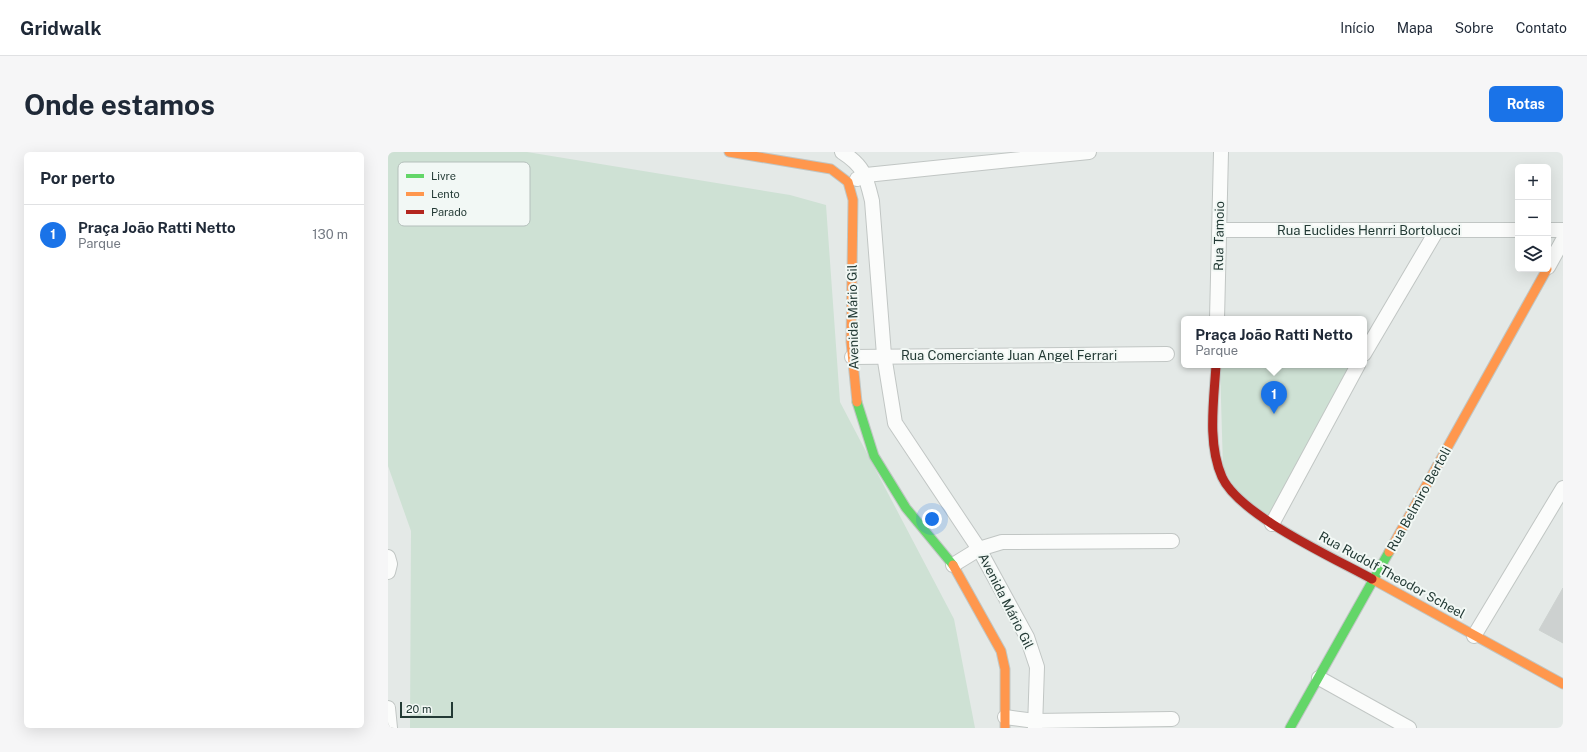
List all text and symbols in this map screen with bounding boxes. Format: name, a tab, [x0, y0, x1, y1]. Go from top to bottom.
text: Gridwalk	[20, 17, 101, 39]
text: Início	[1340, 20, 1375, 36]
text: Mapa	[1397, 20, 1433, 36]
text: Sobre	[1455, 20, 1494, 36]
text: Contato	[1516, 20, 1567, 36]
button: Rotas	[1489, 86, 1563, 122]
text: Onde estamos	[24, 88, 215, 121]
legend	[398, 162, 530, 226]
map controls	[1515, 164, 1551, 272]
button: +	[1515, 164, 1551, 200]
text: Por perto	[40, 168, 115, 188]
text: Livre	[431, 170, 456, 182]
text: Lento	[431, 188, 460, 200]
button: −	[1515, 200, 1551, 236]
street label: Rua Tamoio	[1211, 201, 1227, 271]
text: Parado	[431, 206, 467, 218]
text: Praça João Ratti Netto	[78, 219, 236, 236]
street label: Rua Euclides Henrri Bortolucci	[1277, 223, 1461, 238]
text: 1	[50, 227, 56, 242]
text: 130 m	[312, 227, 348, 242]
text: Parque	[78, 236, 121, 251]
button: layers	[1515, 236, 1551, 272]
street label: Avenida Mário Gil	[845, 264, 861, 370]
popup	[1181, 316, 1367, 368]
text: Praça João Ratti Netto	[1195, 326, 1353, 343]
text: Parque	[1195, 343, 1238, 358]
street label: Rua Comerciante Juan Angel Ferrari	[901, 348, 1117, 363]
pin: 1	[1261, 381, 1287, 414]
street label: Rua Belmiro Bertoli	[1384, 444, 1454, 554]
your location	[922, 509, 942, 529]
street label: Rua Rudolf Theodor Scheel	[1316, 528, 1468, 622]
street label: Avenida Mário Gil	[975, 551, 1037, 651]
scale bar	[400, 700, 453, 719]
text: 20 m	[406, 703, 431, 715]

